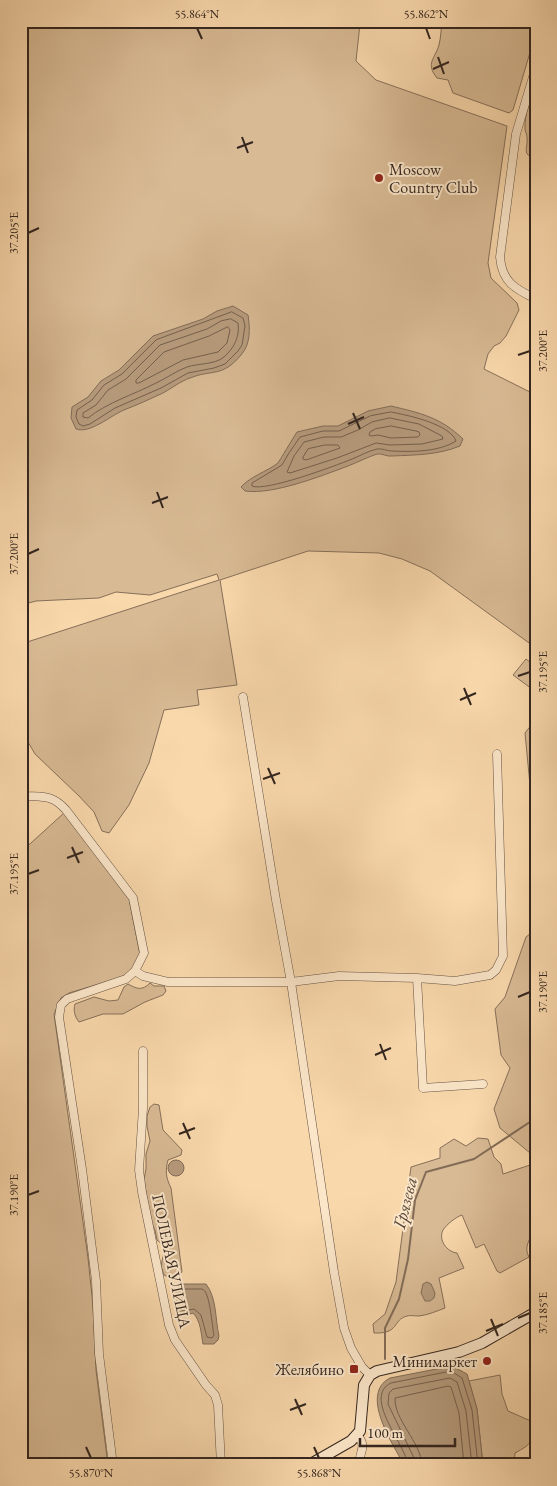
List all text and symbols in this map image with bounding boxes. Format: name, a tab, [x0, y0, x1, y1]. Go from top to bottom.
text: 55.864°N	[175, 6, 220, 22]
text: 55.862°N	[404, 6, 449, 22]
place label: Moscow Country Club	[389, 159, 478, 198]
marker: Moscow Country Club	[373, 172, 385, 184]
text: 37.205°E	[6, 212, 22, 254]
text: 37.200°E	[535, 330, 551, 372]
text: 37.200°E	[6, 533, 22, 575]
text: 37.195°E	[535, 651, 551, 693]
text: 37.195°E	[6, 853, 22, 895]
text: 37.190°E	[535, 971, 551, 1013]
text: 37.190°E	[6, 1174, 22, 1216]
water label: Грязева	[387, 1175, 423, 1232]
street label: ПОЛЕВАЯ УЛИЦА	[147, 1192, 196, 1331]
text: 37.185°E	[535, 1292, 551, 1334]
place label: Минимаркет	[393, 1351, 477, 1372]
marker: Минимаркет	[481, 1355, 493, 1367]
place label: Желябино	[274, 1359, 344, 1380]
marker: Желябино	[348, 1363, 360, 1375]
scale bar	[360, 1416, 454, 1448]
text: 100 m	[367, 1423, 404, 1442]
text: 55.870°N	[69, 1465, 114, 1481]
text: 55.868°N	[297, 1465, 342, 1481]

